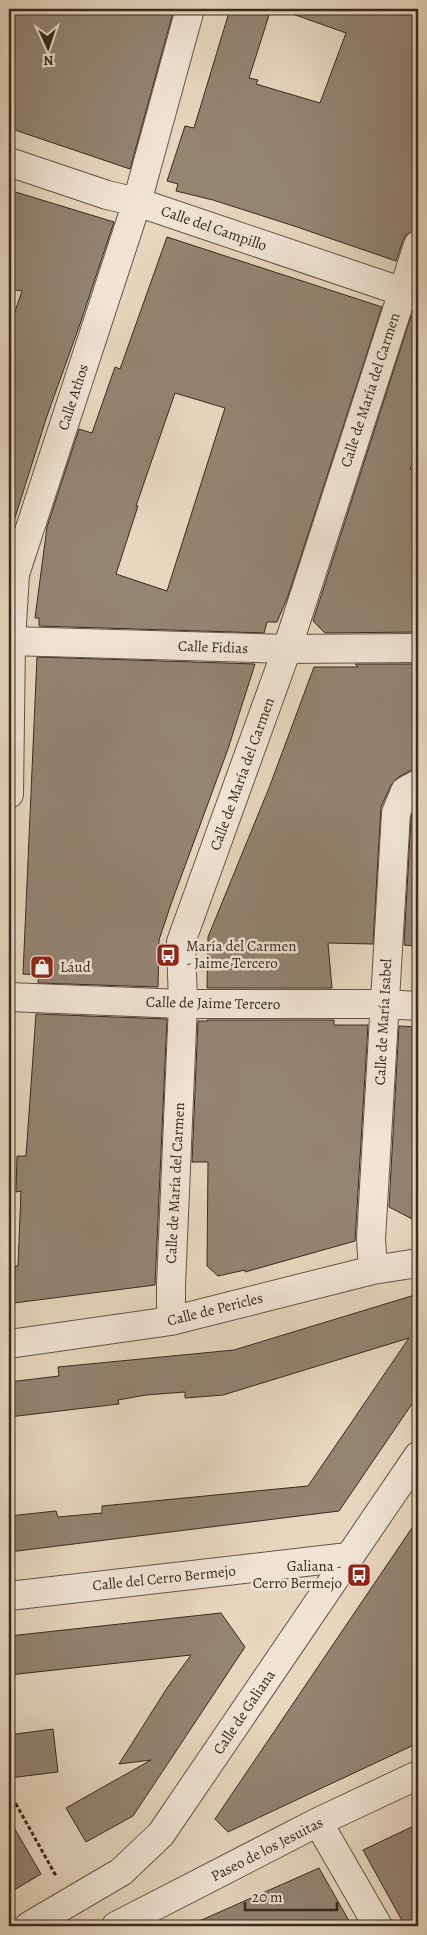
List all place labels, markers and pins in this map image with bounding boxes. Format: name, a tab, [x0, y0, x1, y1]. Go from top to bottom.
place label: María del Carmen - Jaime Tercero	[186, 936, 296, 973]
bus stop icon: María del Carmen - Jaime Tercero	[155, 942, 181, 968]
shop icon: Láud	[29, 954, 55, 980]
place label: Láud	[60, 957, 92, 977]
place label: Galiana - Cerro Bermejo	[253, 1556, 342, 1593]
bus stop icon: Galiana - Cerro Bermejo	[346, 1562, 372, 1588]

